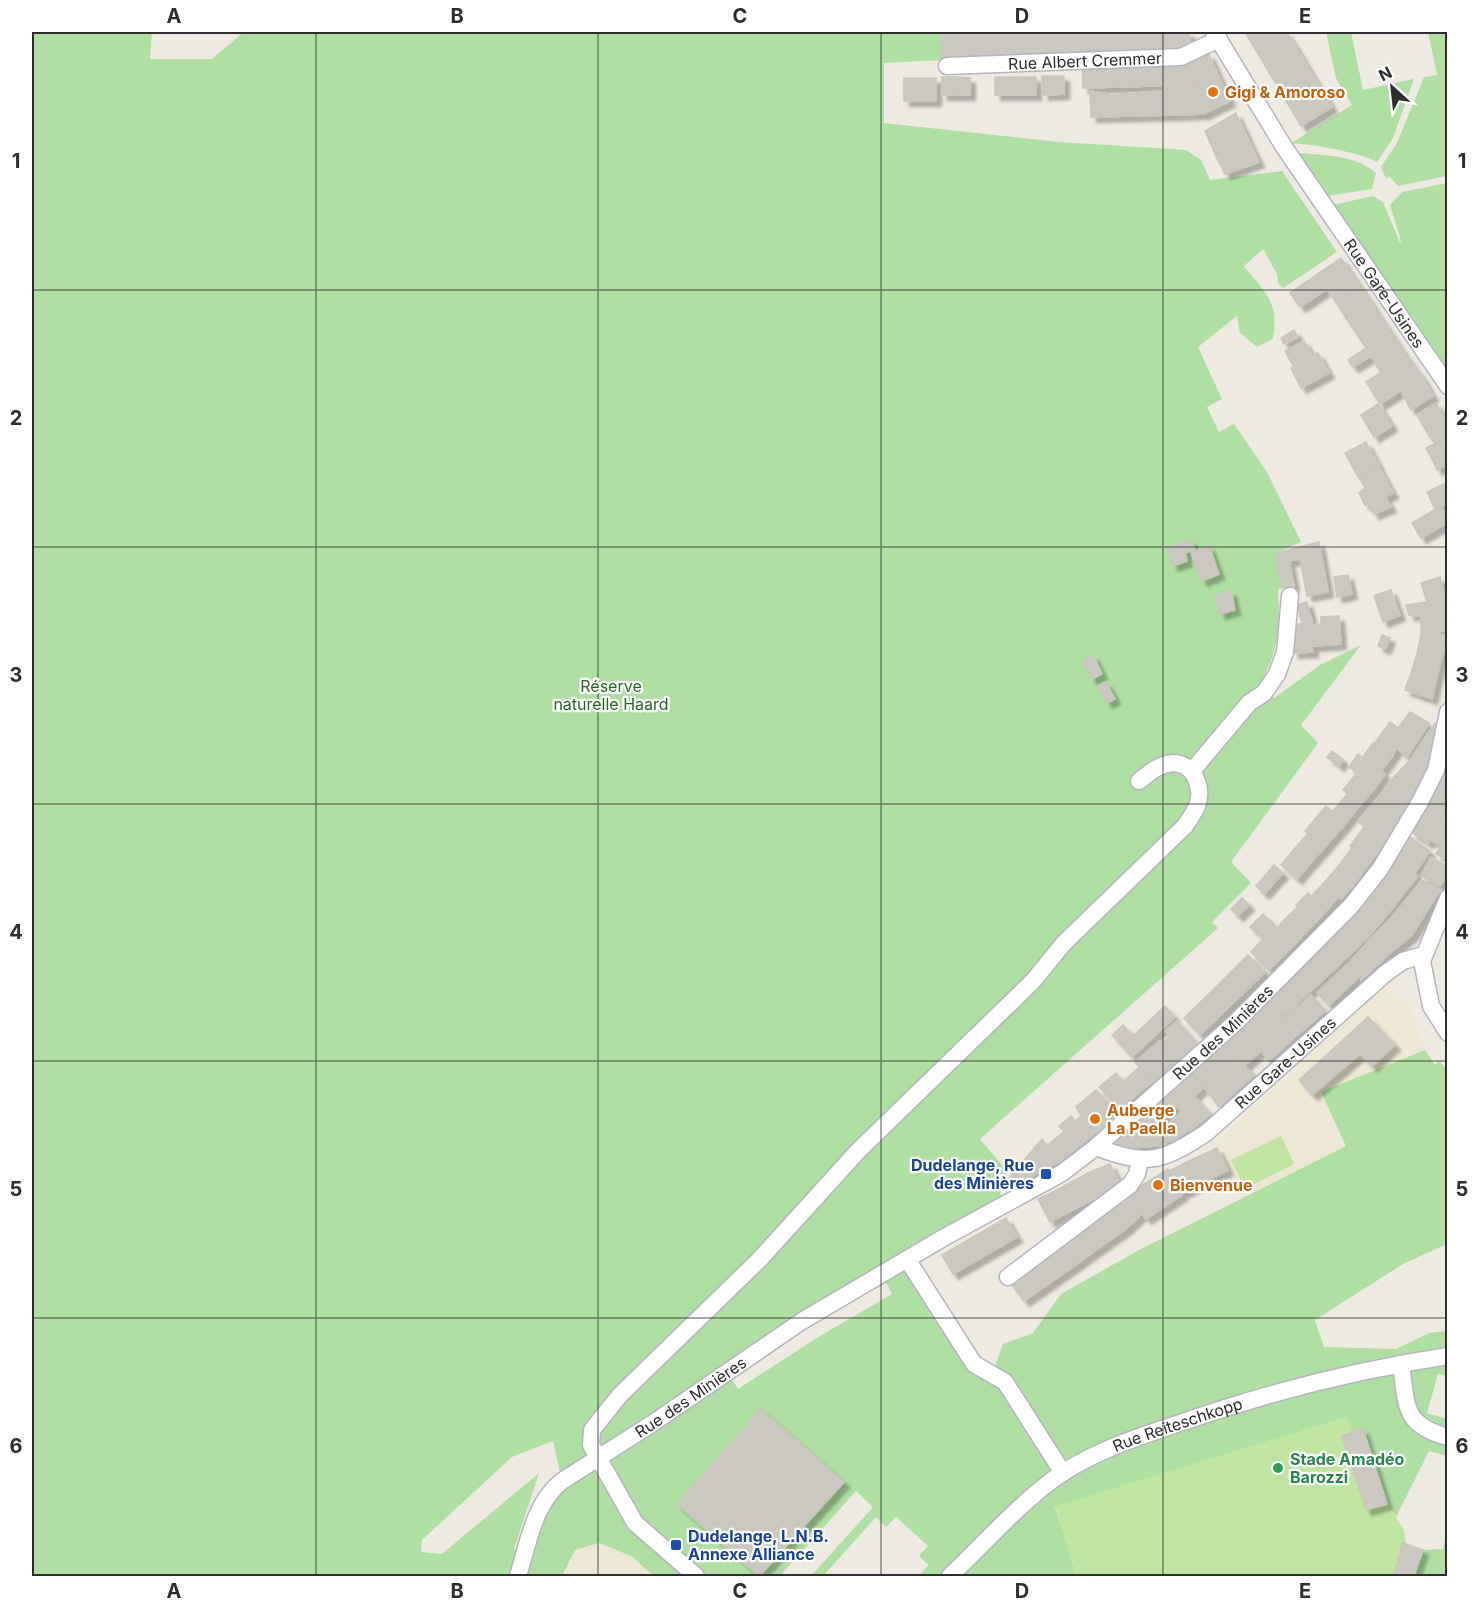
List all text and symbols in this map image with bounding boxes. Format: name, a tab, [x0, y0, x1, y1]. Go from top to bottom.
text: A	[167, 4, 182, 28]
text: B	[450, 4, 464, 28]
text: C	[733, 4, 747, 28]
text: D	[1015, 4, 1029, 28]
text: E	[1299, 4, 1311, 28]
street label: Rue Albert Cremmer	[1008, 48, 1162, 74]
north arrow	[1362, 57, 1422, 117]
text: N	[1375, 62, 1395, 85]
place label: Gigi & Amoroso	[1225, 82, 1345, 102]
marker: Gigi & Amoroso	[1206, 85, 1220, 99]
text: 1	[12, 149, 20, 173]
text: 1	[1458, 149, 1466, 173]
street label: Rue Gare-Usines	[1340, 235, 1429, 352]
text: 2	[10, 406, 22, 430]
text: 2	[1456, 406, 1468, 430]
text: 3	[10, 663, 22, 687]
text: 3	[1456, 663, 1468, 687]
park label: Réserve naturelle Haard	[553, 676, 669, 714]
text: 4	[9, 920, 23, 944]
text: 4	[1455, 920, 1469, 944]
street label: Rue des Minières	[1168, 981, 1277, 1084]
street label: Rue Gare-Usines	[1231, 1012, 1340, 1113]
place label: Auberge La Paella	[1107, 1100, 1176, 1138]
marker: Auberge La Paella	[1088, 1112, 1102, 1126]
place label: Dudelange, Rue des Minières	[911, 1155, 1034, 1193]
marker: Dudelange, Rue des Minières	[1039, 1167, 1053, 1181]
place label: Bienvenue	[1170, 1175, 1252, 1195]
text: 5	[10, 1177, 22, 1201]
text: 5	[1456, 1177, 1468, 1201]
marker: Bienvenue	[1151, 1178, 1165, 1192]
street label: Rue des Minières	[631, 1352, 750, 1442]
street label: Rue Reiteschkopp	[1110, 1393, 1245, 1456]
text: 6	[10, 1434, 23, 1458]
text: 6	[1456, 1434, 1469, 1458]
place label: Stade Amadéo Barozzi	[1290, 1449, 1405, 1487]
marker: Stade Amadéo Barozzi	[1271, 1461, 1285, 1475]
place label: Dudelange, L.N.B. Annexe Alliance	[688, 1526, 829, 1564]
marker: Dudelange, L.N.B. Annexe Alliance	[669, 1538, 683, 1552]
text: A	[167, 1579, 182, 1603]
text: B	[450, 1579, 464, 1603]
text: C	[733, 1579, 747, 1603]
text: D	[1015, 1579, 1029, 1603]
text: E	[1299, 1579, 1311, 1603]

